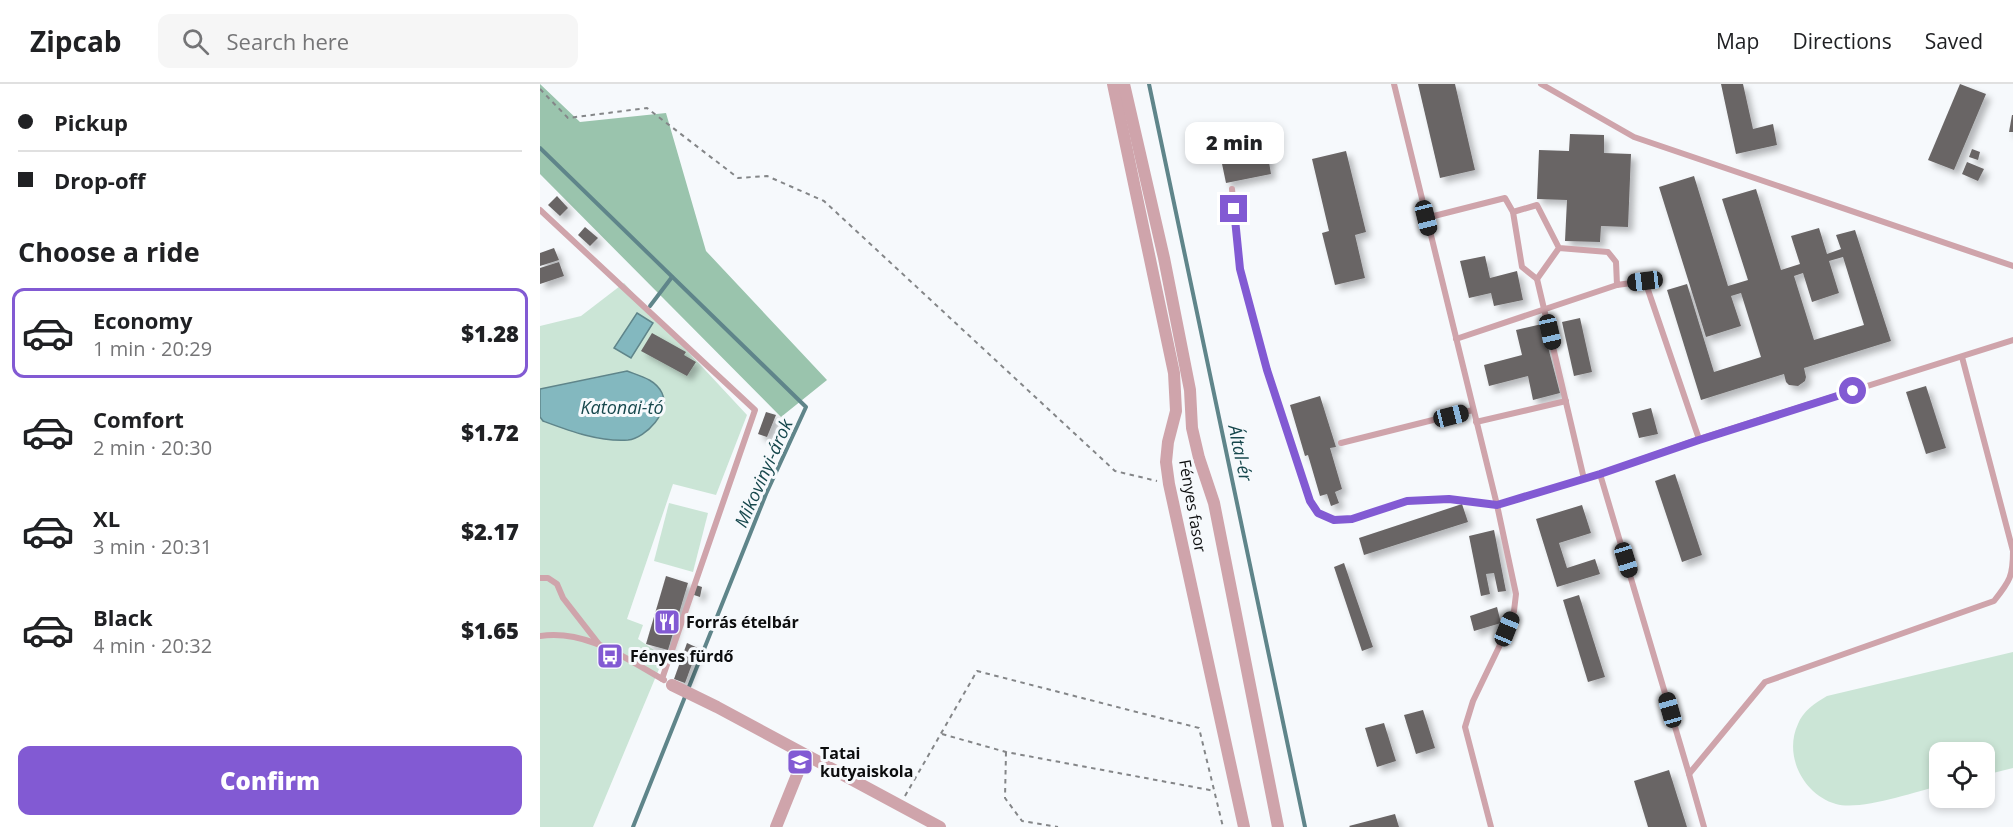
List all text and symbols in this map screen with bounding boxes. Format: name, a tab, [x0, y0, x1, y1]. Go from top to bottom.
search box	[158, 14, 578, 68]
text: Zipcab	[30, 22, 122, 60]
icon: search	[179, 25, 212, 58]
text: Search here	[227, 26, 349, 56]
text: Map	[1716, 27, 1759, 55]
text: Directions	[1792, 27, 1892, 55]
text: Saved	[1925, 27, 1983, 55]
text: Pickup	[54, 107, 128, 137]
callout: 2 min	[1184, 122, 1284, 164]
text: 2 min	[1206, 129, 1263, 156]
text: Drop-off	[54, 165, 146, 195]
route end	[1220, 195, 1247, 222]
car	[1413, 198, 1439, 238]
text: Choose a ride	[18, 233, 200, 270]
car	[1626, 270, 1664, 292]
text: Economy	[93, 305, 192, 335]
icon: car	[21, 306, 75, 360]
car	[1537, 312, 1563, 352]
text: $1.28	[461, 318, 519, 348]
text: 1 min · 20:29	[93, 335, 212, 362]
route start	[1839, 377, 1866, 404]
water label: Katonai-tó	[580, 395, 664, 419]
car	[1431, 403, 1471, 429]
text: Comfort	[93, 404, 184, 434]
icon: car	[21, 405, 75, 459]
water label: Mikovinyi-árok	[728, 414, 798, 531]
text: $1.72	[461, 417, 519, 447]
water label: Által-ér	[1223, 421, 1259, 484]
text: 2 min · 20:30	[93, 434, 212, 461]
street label: Fényes fasor	[1174, 458, 1212, 555]
text: XL	[93, 503, 120, 533]
icon: car	[21, 504, 75, 558]
text: $2.17	[461, 516, 519, 546]
text: 3 min · 20:31	[93, 533, 212, 560]
car	[1612, 540, 1640, 580]
text: Black	[93, 602, 153, 632]
icon: car	[21, 603, 75, 657]
restaurant icon: Forrás ételbár	[652, 607, 682, 637]
car	[1492, 609, 1522, 649]
place label: Forrás ételbár	[686, 611, 799, 633]
text: $1.65	[461, 615, 519, 645]
text: 4 min · 20:32	[93, 632, 212, 659]
bus stop icon: Fényes fürdő	[595, 641, 625, 671]
place label: Fényes fürdő	[630, 645, 734, 667]
car	[1656, 690, 1684, 730]
place label: Tatai kutyaiskola	[820, 742, 913, 782]
map controls	[1929, 742, 1995, 808]
button: locate	[1929, 742, 1995, 808]
button: Confirm	[18, 746, 522, 815]
school or university icon: Tatai kutyaiskola	[785, 747, 815, 777]

